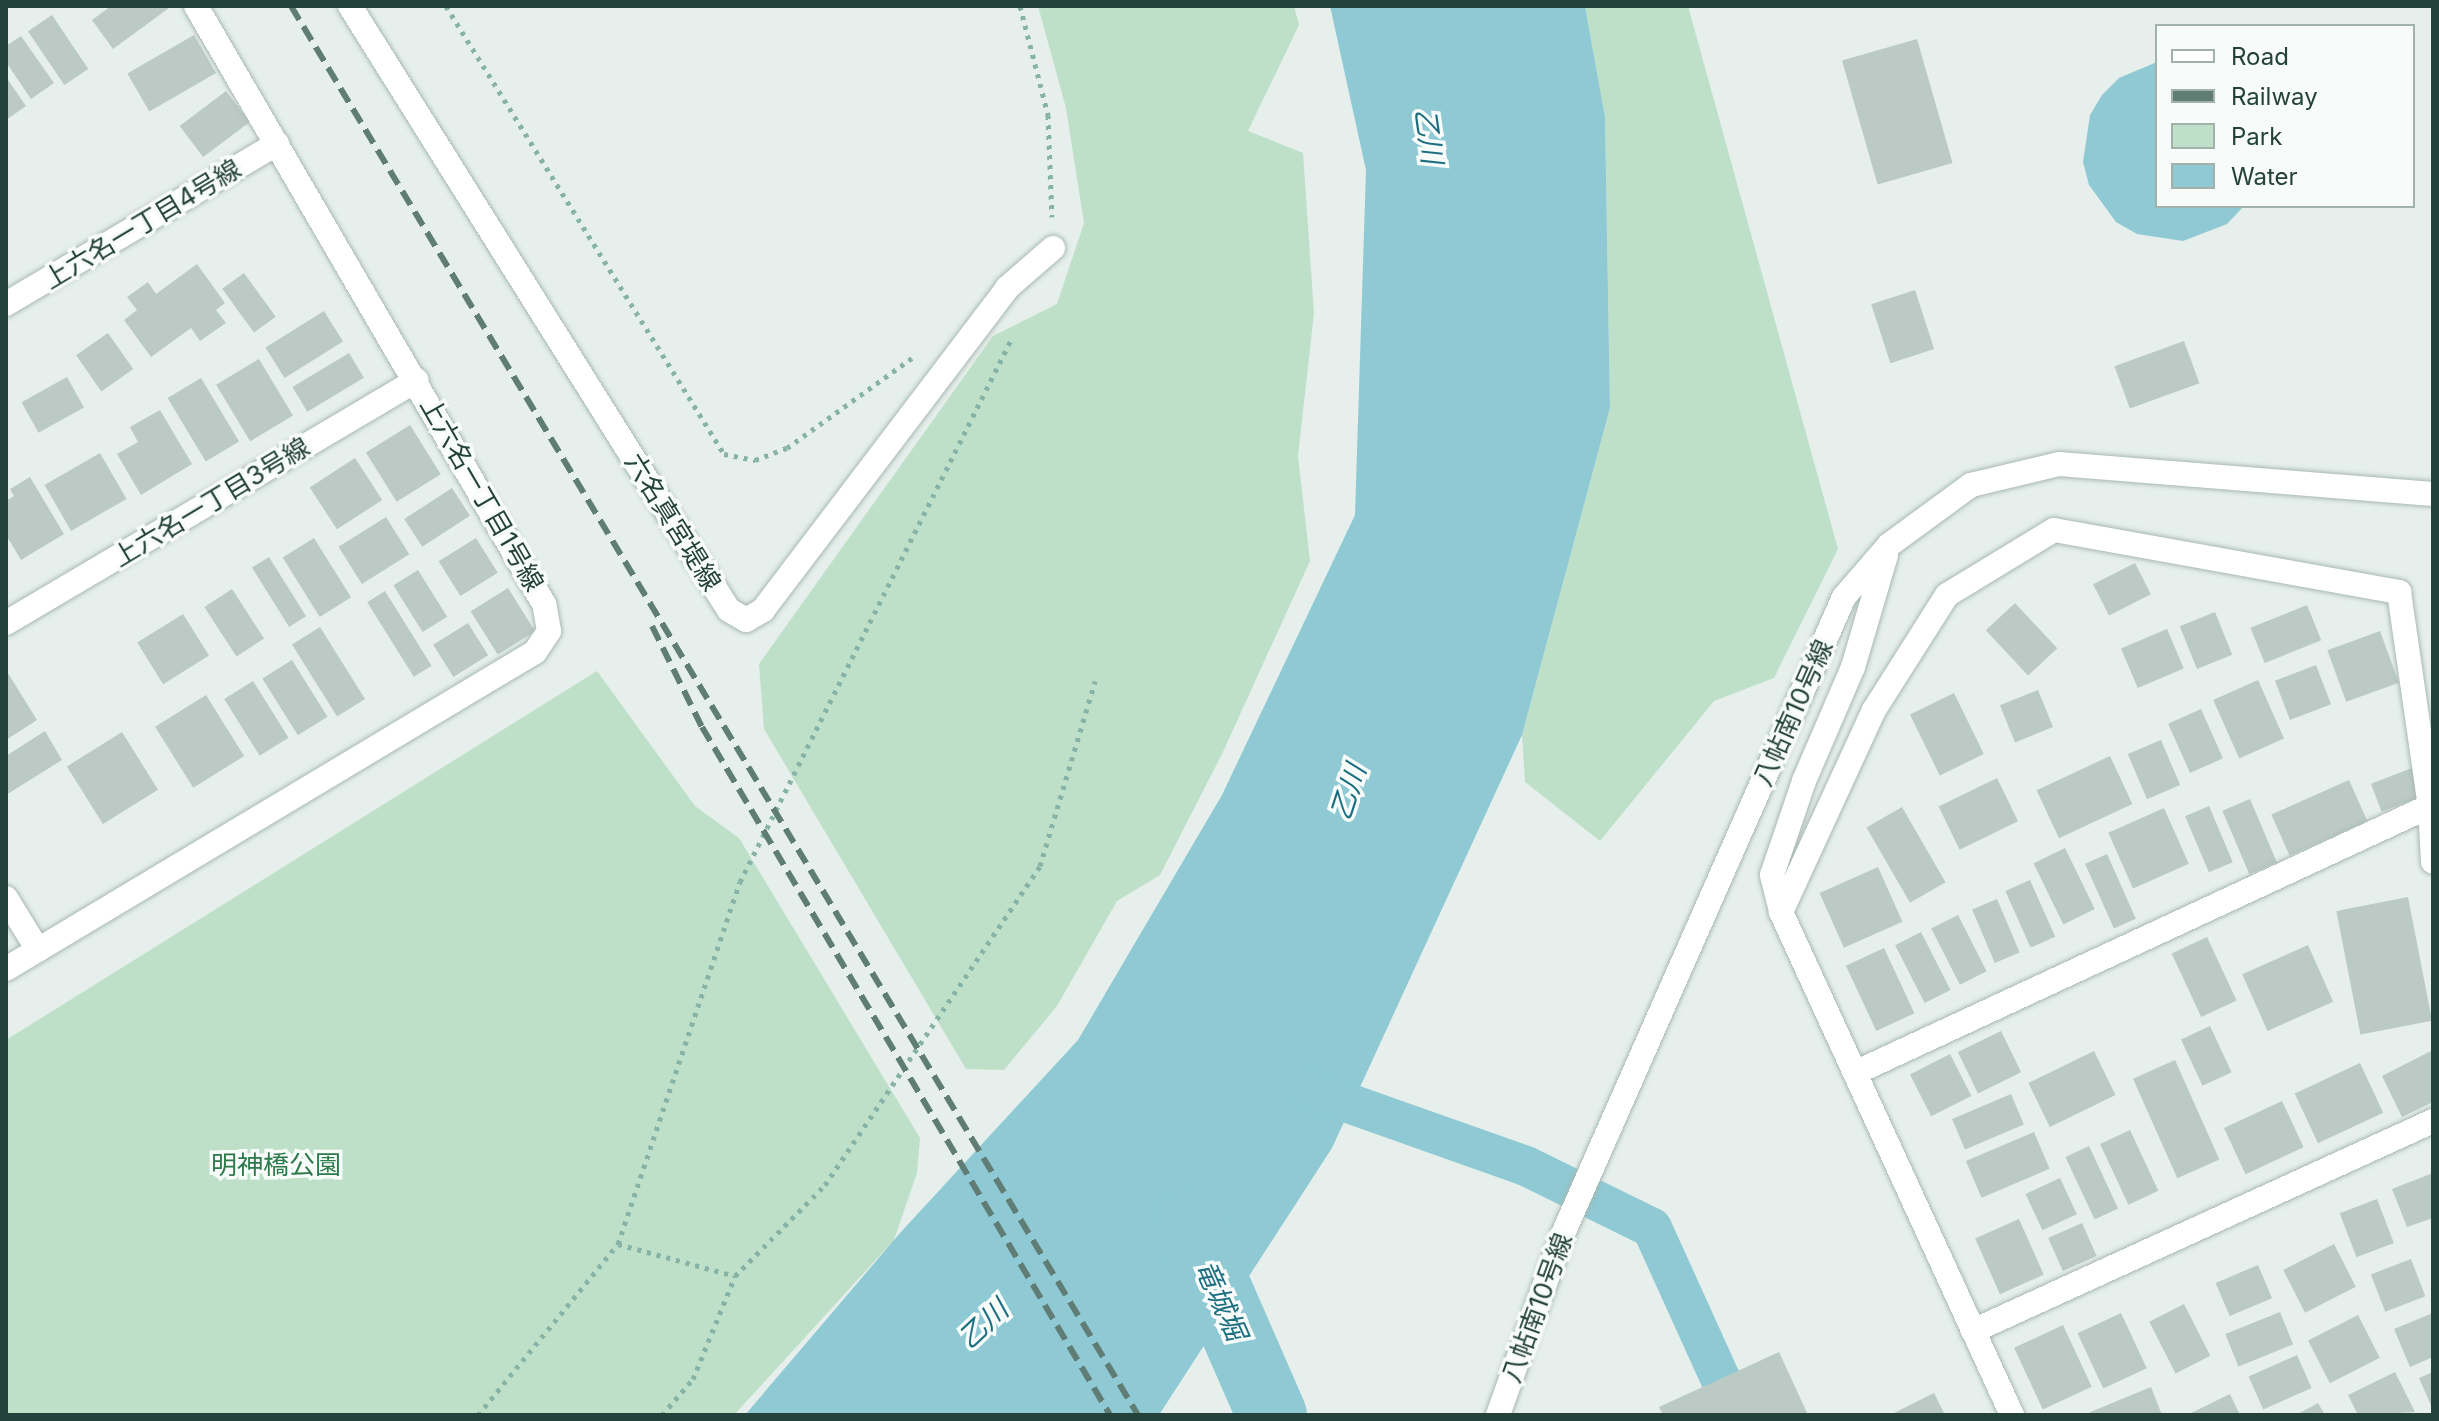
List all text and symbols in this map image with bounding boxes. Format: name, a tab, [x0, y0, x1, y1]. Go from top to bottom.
legend	[2155, 24, 2415, 208]
text: Road	[2231, 42, 2289, 71]
text: Railway	[2231, 82, 2318, 111]
water label: 乙川	[1408, 106, 1450, 166]
text: Park	[2231, 122, 2282, 151]
street label: 上六名一丁目4号線	[38, 153, 246, 295]
text: Water	[2231, 162, 2298, 191]
street label: 上六名一丁目1号線	[414, 392, 550, 596]
street label: 上六名一丁目3号線	[107, 431, 315, 573]
street label: 六名真宮堤線	[618, 448, 728, 596]
street label: 八帖南10号線	[1747, 635, 1839, 791]
water label: 乙川	[1323, 760, 1373, 824]
park label: 明神橋公園	[211, 1149, 341, 1181]
street label: 八帖南10号線	[1495, 1229, 1579, 1387]
water label: 竜城堀	[1189, 1255, 1253, 1345]
water label: 乙川	[951, 1293, 1015, 1355]

